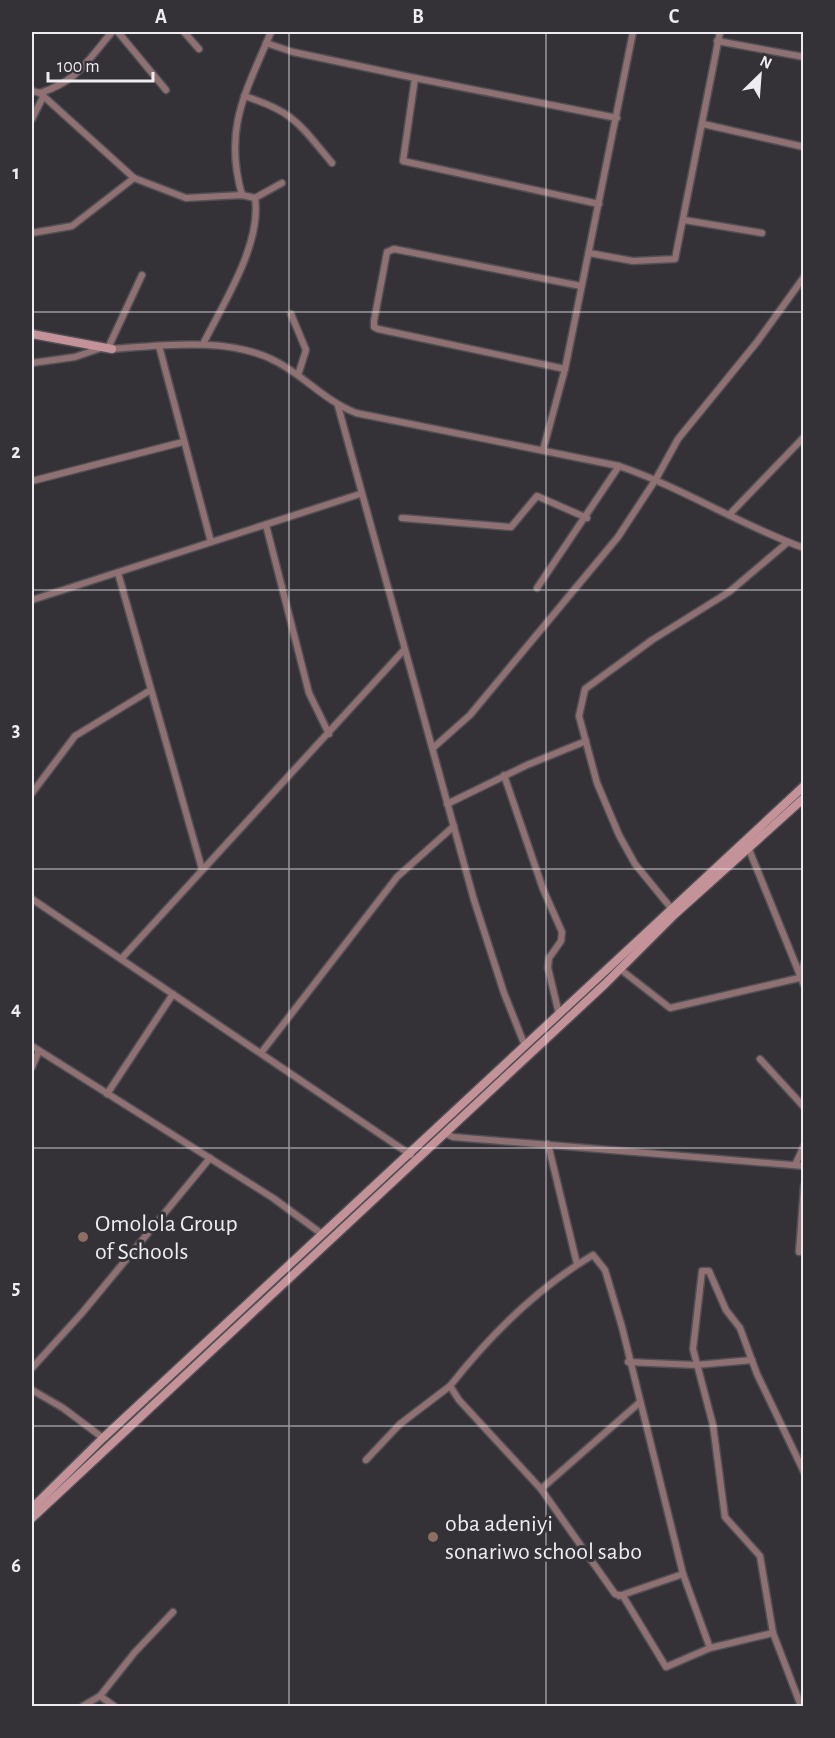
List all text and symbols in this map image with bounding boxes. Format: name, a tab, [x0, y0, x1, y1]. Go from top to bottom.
text: A	[155, 7, 167, 27]
text: B	[412, 7, 424, 27]
text: C	[669, 7, 680, 27]
scale bar	[48, 45, 153, 83]
north arrow	[730, 45, 790, 105]
text: N	[757, 53, 774, 72]
text: 100 m	[57, 58, 100, 76]
text: 1	[12, 163, 20, 183]
text: 2	[11, 442, 21, 462]
text: 3	[12, 720, 20, 740]
text: 4	[11, 999, 21, 1019]
place label: Omolola Group of Schools	[95, 1212, 238, 1264]
marker: Omolola Group of Schools	[76, 1230, 90, 1244]
text: 5	[12, 1278, 20, 1298]
place label: oba adeniyi sonariwo school sabo	[445, 1512, 642, 1564]
marker: oba adeniyi sonariwo school sabo	[426, 1530, 440, 1544]
text: 6	[11, 1556, 21, 1576]

